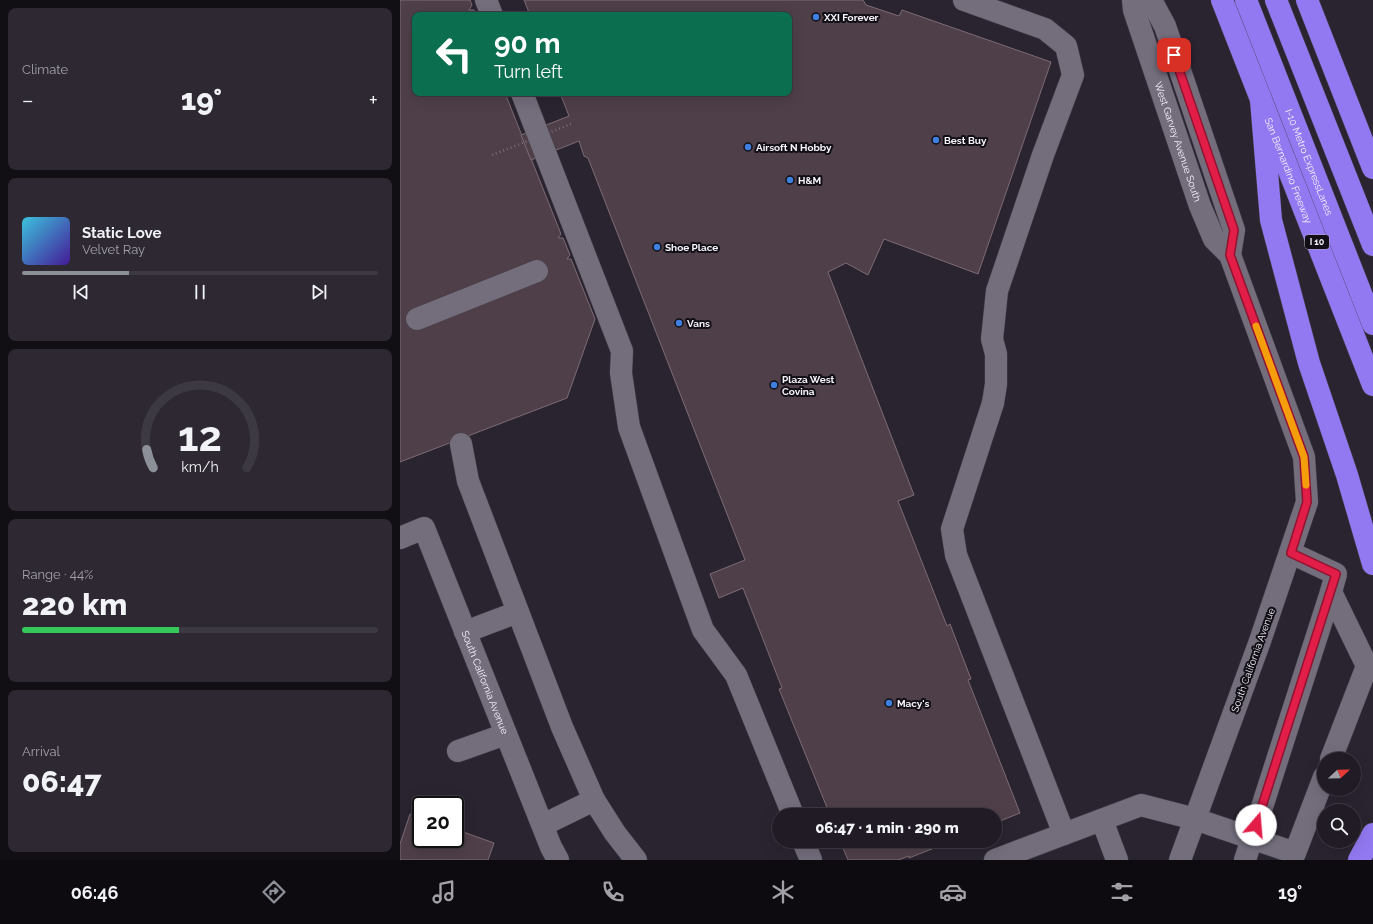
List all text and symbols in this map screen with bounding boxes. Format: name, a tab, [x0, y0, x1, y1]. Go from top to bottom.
marker: XXI Forever	[811, 12, 821, 22]
place label: XXI Forever	[823, 12, 879, 23]
text: 90 m	[494, 27, 560, 60]
icon: left	[428, 28, 480, 80]
pin	[1157, 38, 1191, 72]
icon: arrive	[1163, 44, 1185, 66]
text: Turn left	[494, 61, 563, 82]
text: Climate	[22, 62, 68, 77]
street label: West Garvey Avenue South	[1153, 80, 1204, 203]
text: 19°	[181, 82, 222, 117]
text: −	[22, 87, 34, 113]
text: +	[369, 87, 378, 113]
street label: I-10 Metro ExpressLanes	[1284, 107, 1335, 217]
street label: San Bernardino Freeway	[1263, 116, 1315, 225]
marker: Best Buy	[931, 135, 941, 145]
place label: Best Buy	[944, 135, 987, 146]
marker: Airsoft N Hobby	[743, 142, 753, 152]
place label: Airsoft N Hobby	[756, 142, 832, 153]
marker: H&M	[785, 175, 795, 185]
place label: H&M	[798, 175, 821, 186]
text: Static Love	[82, 224, 161, 242]
road number: I 10	[1305, 235, 1329, 249]
text: Velvet Ray	[82, 242, 145, 257]
marker: Shoe Place	[652, 242, 662, 252]
place label: Shoe Place	[665, 242, 718, 253]
icon: previous	[70, 281, 92, 303]
icon: pause	[189, 281, 211, 303]
icon: next	[308, 281, 330, 303]
marker: Vans	[674, 318, 684, 328]
place label: Vans	[687, 318, 710, 329]
place label: Plaza West Covina	[782, 374, 835, 397]
marker: Plaza West Covina	[769, 380, 779, 390]
text: 12	[178, 412, 222, 461]
text: km/h	[181, 459, 219, 475]
text: Range · 44%	[22, 567, 93, 582]
text: 220 km	[22, 587, 127, 622]
street label: South California Avenue	[1229, 606, 1277, 714]
street label: South California Avenue	[460, 629, 511, 736]
marker: Macy's	[884, 698, 894, 708]
place label: Macy's	[897, 698, 930, 709]
text: Arrival	[22, 744, 60, 759]
north arrow	[1317, 752, 1361, 796]
map controls	[1317, 752, 1361, 848]
text: 06:47	[22, 764, 102, 799]
speed limit sign: 20	[412, 796, 464, 848]
position arrow	[1235, 804, 1277, 846]
button: search	[1317, 804, 1361, 848]
text: 06:47 · 1 min · 290 m	[815, 819, 959, 837]
icon: directions	[260, 878, 288, 906]
icon: music	[430, 878, 458, 906]
icon: phone	[599, 878, 627, 906]
icon: climate	[769, 878, 797, 906]
icon: car	[939, 878, 967, 906]
icon: filters	[1108, 878, 1136, 906]
text: 06:46	[71, 882, 118, 903]
text: 19°	[1278, 882, 1302, 903]

